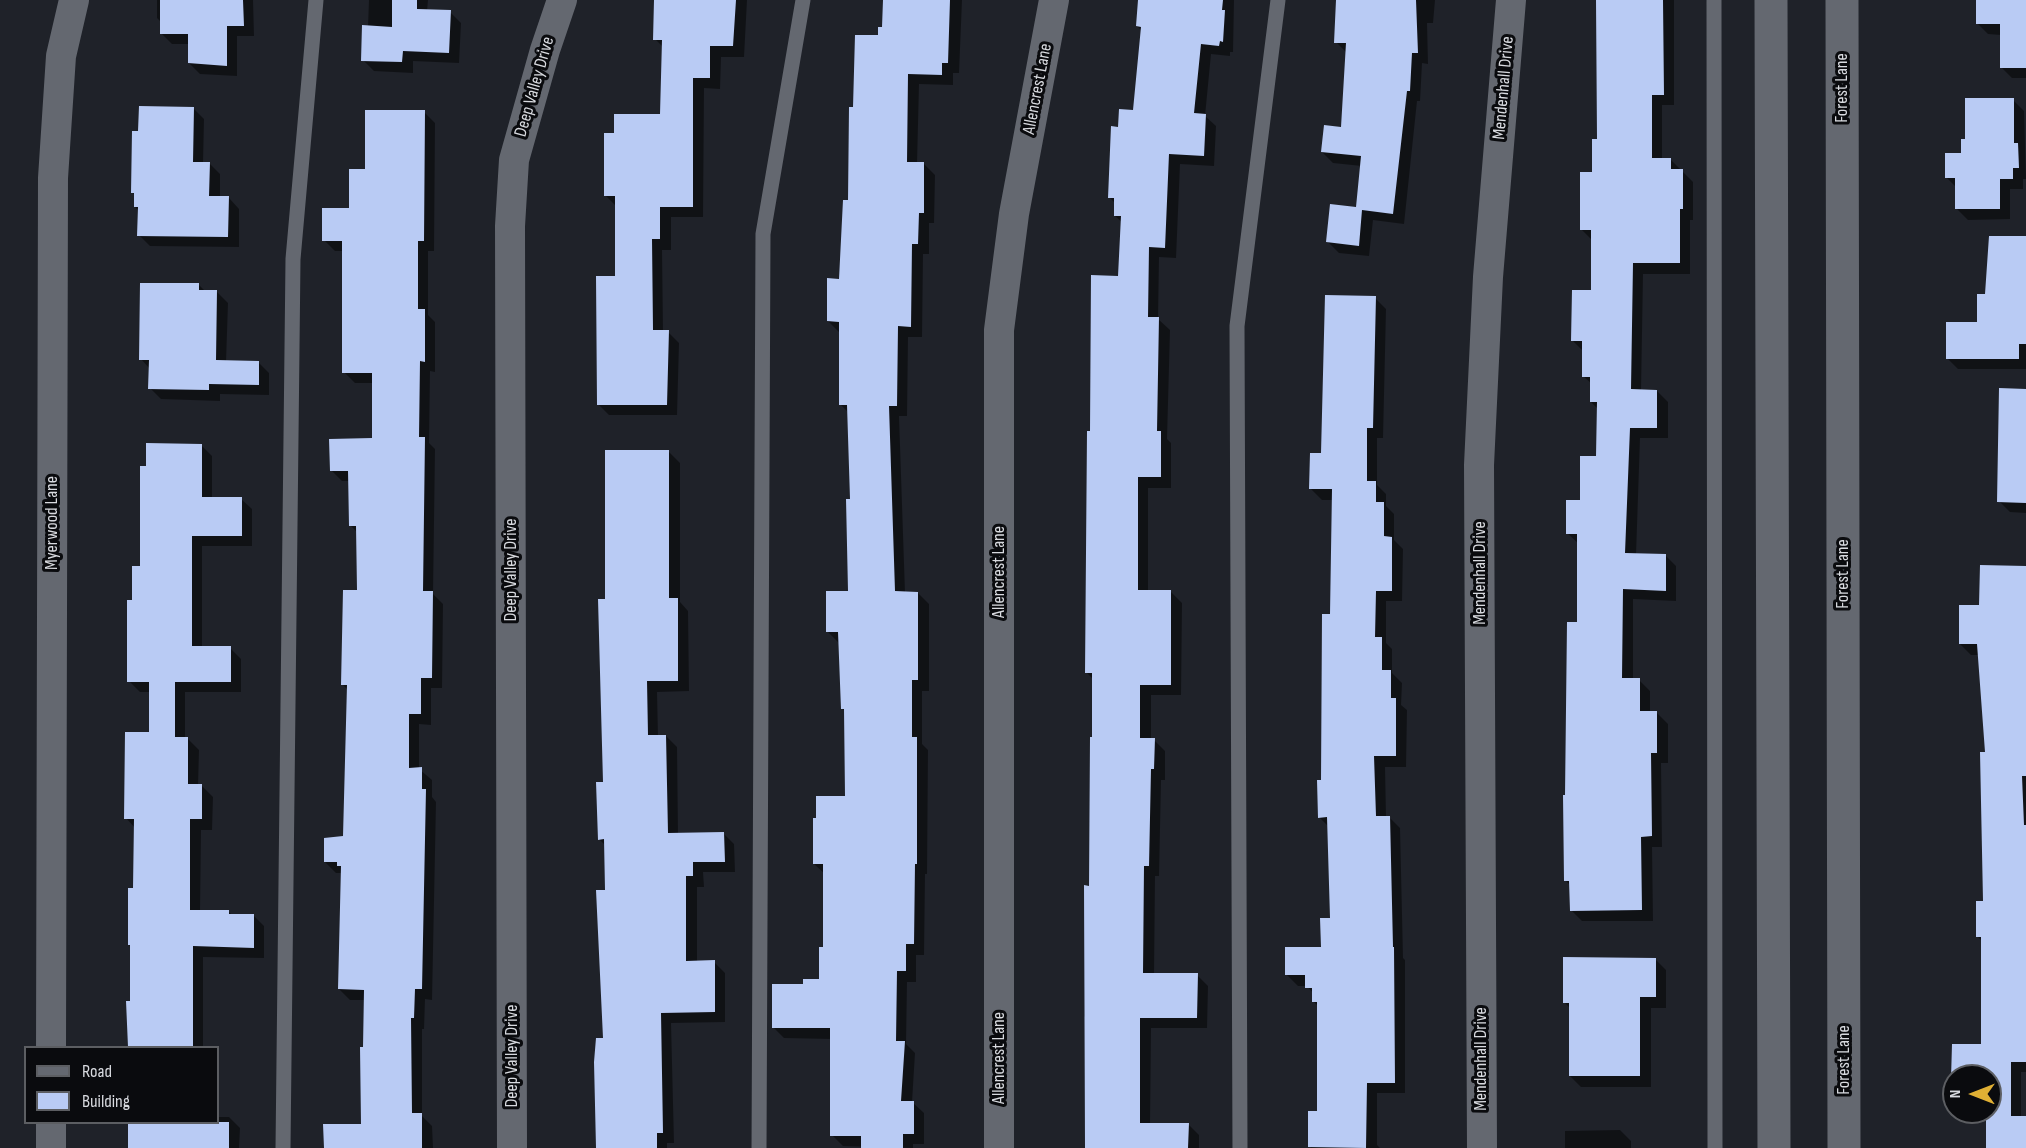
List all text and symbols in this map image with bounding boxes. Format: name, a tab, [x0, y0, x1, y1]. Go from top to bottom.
street label: Deep Valley Drive	[510, 34, 560, 140]
street label: Mendenhall Drive	[1489, 35, 1519, 141]
street label: Allencrest Lane	[1019, 42, 1057, 136]
street label: Forest Lane	[1831, 53, 1853, 123]
street label: Myerwood Lane	[41, 476, 63, 570]
street label: Deep Valley Drive	[500, 518, 522, 622]
street label: Mendenhall Drive	[1469, 521, 1491, 625]
street label: Allencrest Lane	[988, 526, 1010, 618]
street label: Forest Lane	[1832, 539, 1854, 609]
street label: Deep Valley Drive	[501, 1004, 523, 1108]
street label: Mendenhall Drive	[1470, 1007, 1492, 1111]
street label: Allencrest Lane	[988, 1012, 1010, 1104]
street label: Forest Lane	[1833, 1025, 1855, 1095]
legend	[24, 1046, 219, 1124]
text: Road	[82, 1061, 112, 1082]
north arrow	[1942, 1064, 2002, 1124]
text: N	[1946, 1090, 1965, 1098]
text: Building	[82, 1091, 130, 1112]

